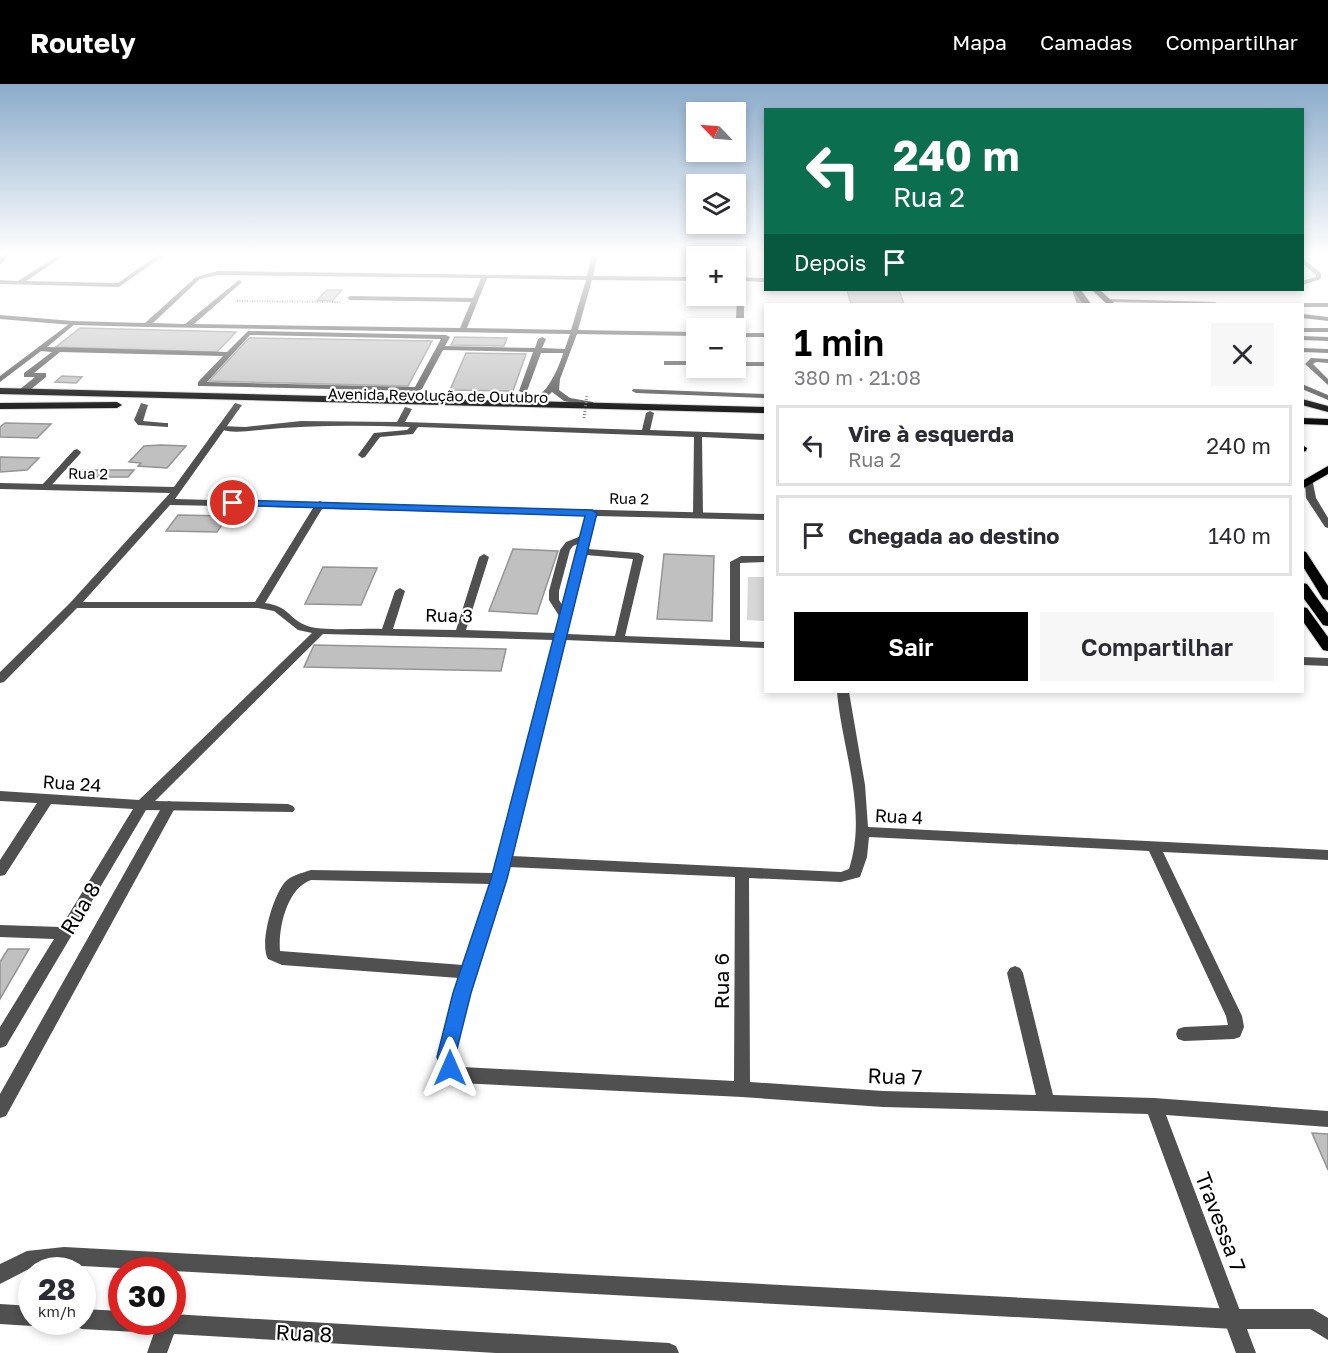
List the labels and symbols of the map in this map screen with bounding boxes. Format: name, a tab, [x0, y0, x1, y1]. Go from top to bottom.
north arrow	[686, 102, 746, 162]
street label: Avenida Revolução de Outubro	[328, 384, 548, 406]
street label: Rua 2	[68, 464, 108, 482]
pin	[207, 477, 258, 528]
street label: Rua 2	[609, 489, 649, 507]
street label: Rua 3	[425, 604, 473, 626]
street label: Rua 24	[42, 770, 102, 796]
street label: Rua 4	[874, 804, 924, 828]
street label: Rua 8	[54, 877, 106, 939]
street label: Rua 6	[708, 953, 734, 1009]
position arrow	[418, 1036, 482, 1100]
street label: Rua 7	[867, 1062, 923, 1090]
street label: Travessa 7	[1190, 1169, 1252, 1275]
speed limit sign: 30	[108, 1257, 186, 1335]
street label: Rua 8	[275, 1319, 333, 1347]

